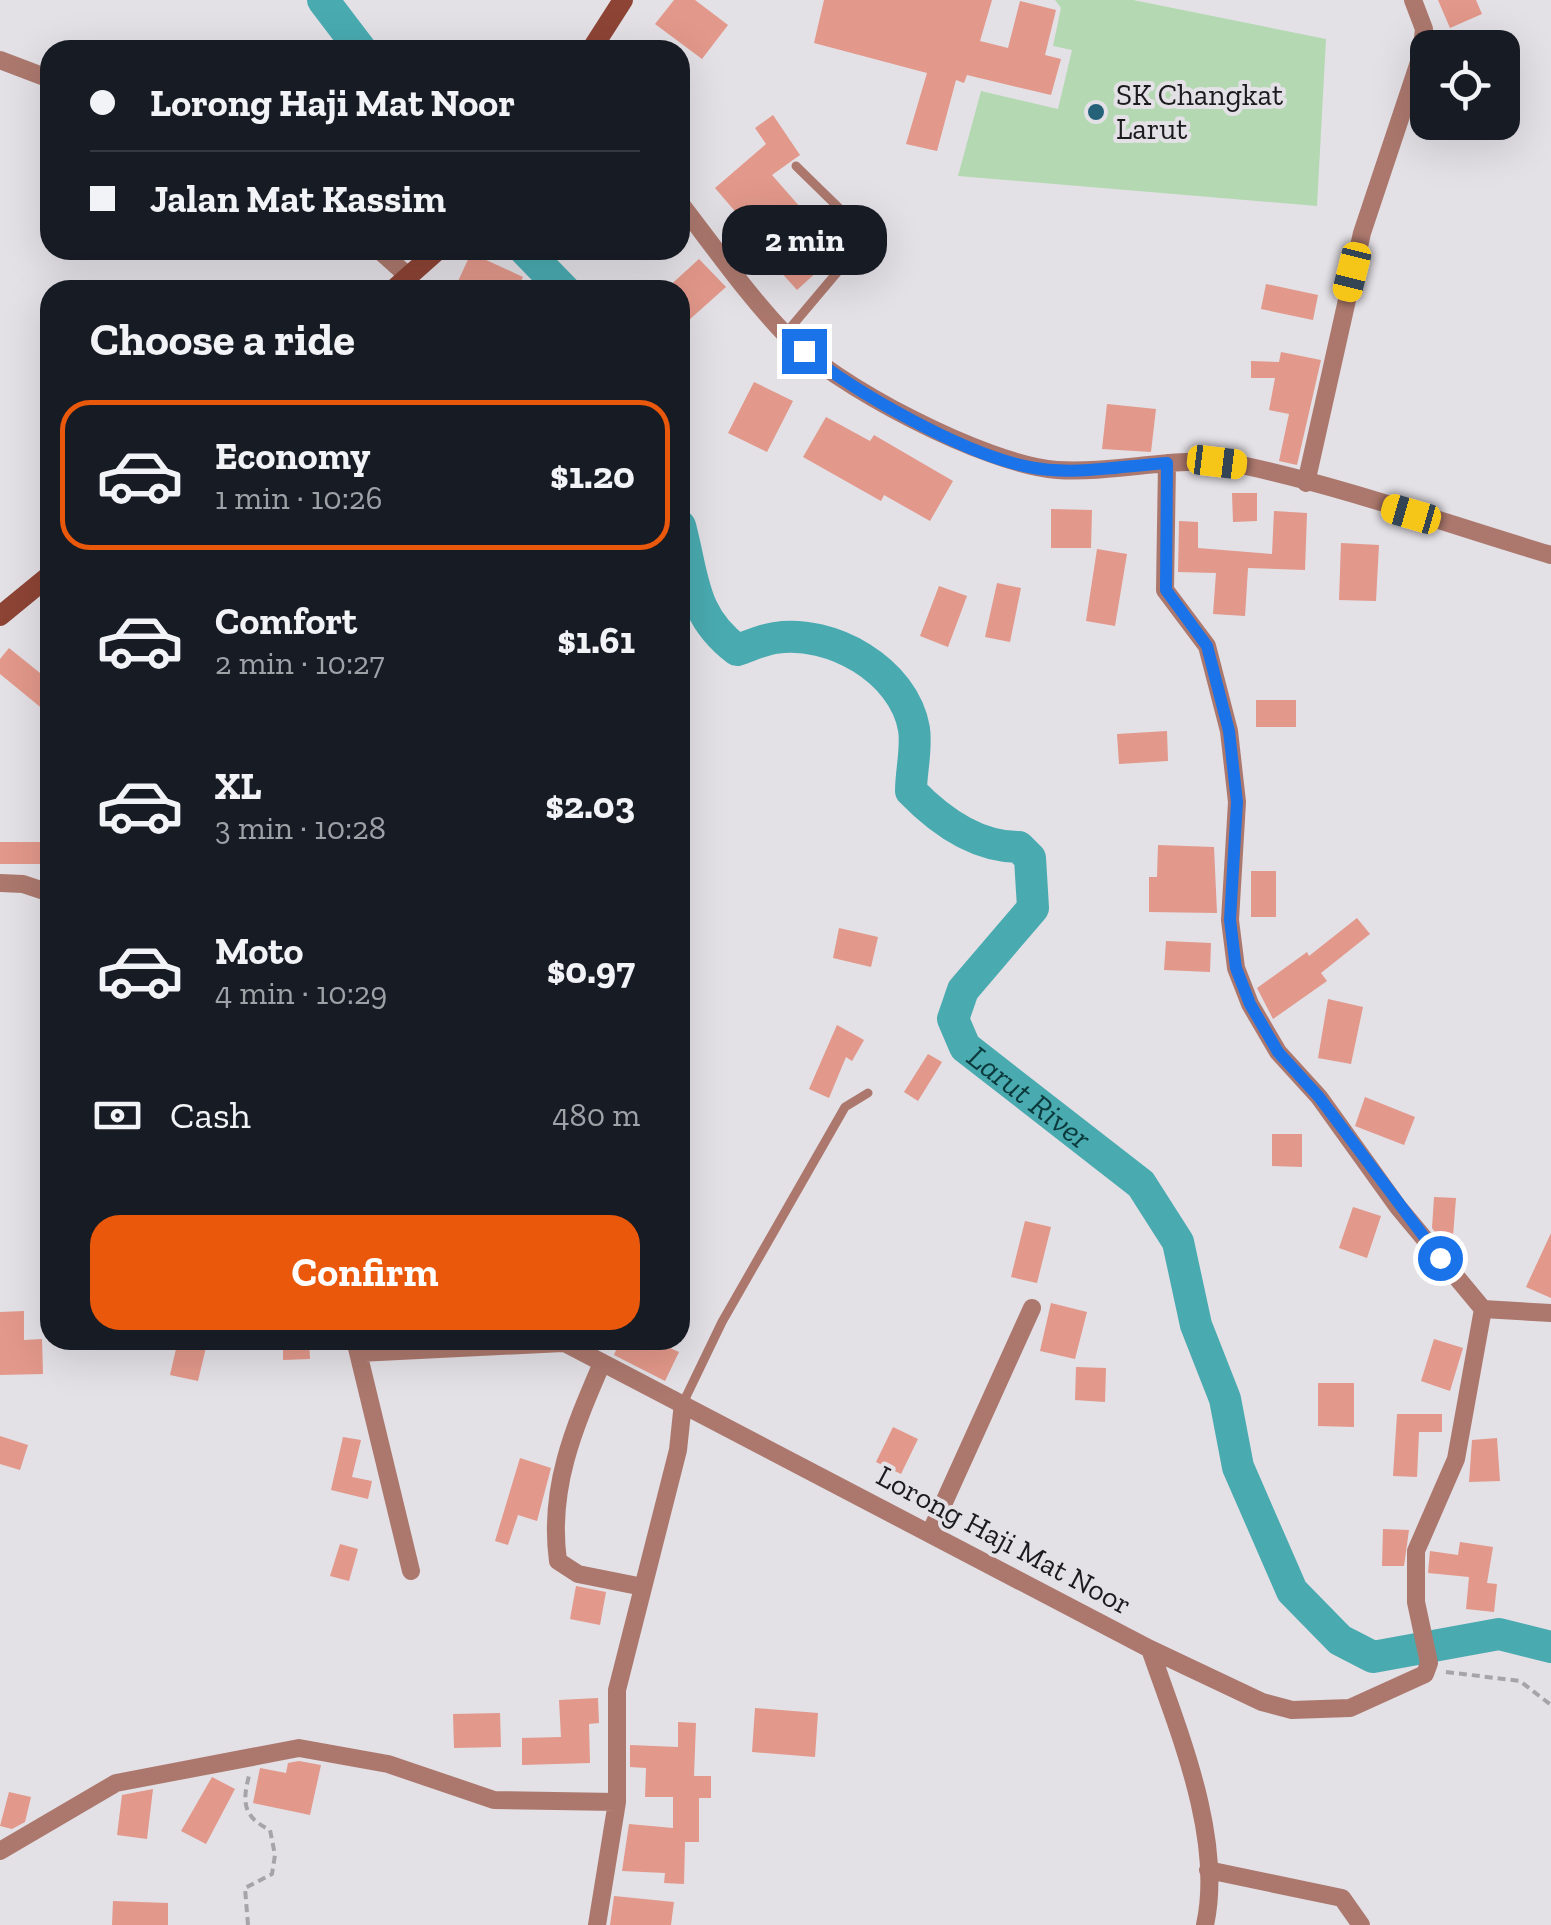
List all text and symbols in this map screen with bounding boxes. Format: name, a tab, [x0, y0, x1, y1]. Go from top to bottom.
map controls	[1410, 30, 1520, 140]
button: locate	[1410, 30, 1520, 140]
place label: SK Changkat Larut	[1116, 77, 1283, 147]
text: Lorong Haji Mat Noor	[150, 80, 515, 126]
marker: SK Changkat Larut	[1085, 101, 1107, 123]
text: Jalan Mat Kassim	[150, 176, 446, 222]
callout: 2 min	[722, 206, 886, 276]
text: 2 min	[765, 221, 844, 259]
car	[1330, 239, 1374, 305]
text: Choose a ride	[90, 313, 355, 367]
route end	[782, 329, 827, 374]
icon: car	[95, 430, 185, 520]
text: Economy	[215, 433, 370, 479]
car	[1185, 443, 1249, 481]
text: $1.20	[550, 452, 635, 498]
text: 1 min · 10:26	[215, 479, 382, 517]
car	[1378, 491, 1444, 537]
icon: car	[95, 595, 185, 685]
text: Comfort	[215, 598, 357, 644]
text: $1.61	[557, 617, 635, 663]
text: 2 min · 10:27	[215, 644, 385, 682]
icon: car	[95, 760, 185, 850]
text: XL	[215, 763, 262, 809]
text: $2.03	[545, 782, 635, 828]
text: 3 min · 10:28	[215, 809, 386, 847]
icon: car	[95, 925, 185, 1015]
text: Moto	[215, 928, 303, 974]
text: $0.97	[547, 947, 635, 993]
text: 4 min · 10:29	[215, 974, 387, 1012]
water label: Larut River	[960, 1037, 1099, 1157]
icon: cash	[90, 1088, 145, 1143]
text: Cash	[170, 1092, 251, 1138]
text: 480 m	[552, 1096, 640, 1134]
button: Confirm	[90, 1215, 640, 1330]
route start	[1418, 1236, 1463, 1281]
street label: Lorong Haji Mat Noor	[871, 1458, 1137, 1622]

